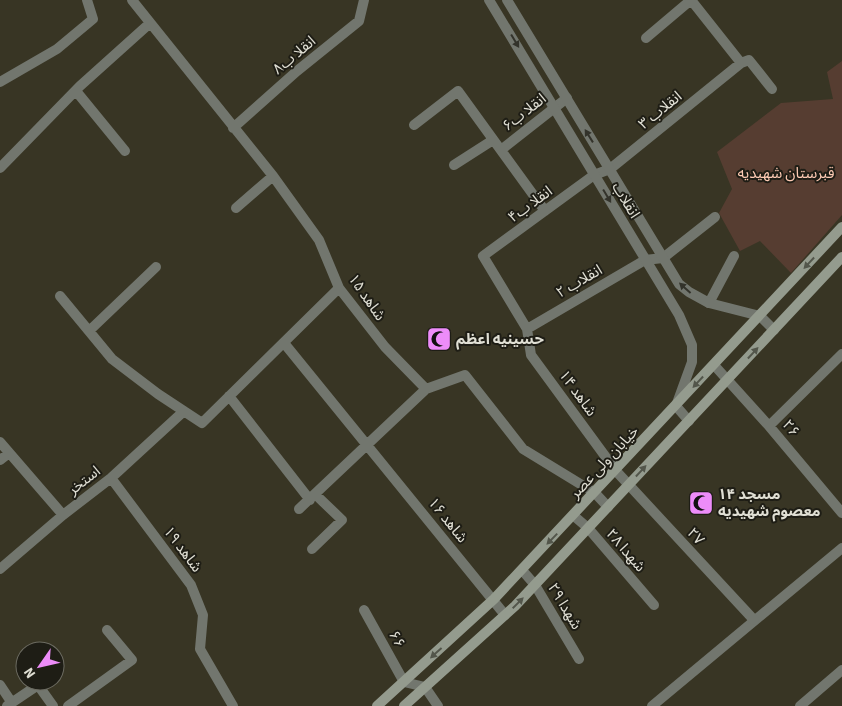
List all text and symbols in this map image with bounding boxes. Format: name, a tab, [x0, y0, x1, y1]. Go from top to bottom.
street label: انقلا ب۸	[268, 31, 320, 80]
one-way arrow	[510, 35, 519, 48]
street label: انقلاب ۳	[634, 86, 687, 134]
street label: انقلا ب۶	[498, 89, 551, 136]
one-way arrow	[585, 129, 594, 142]
park label: قبرستان شهیدیه	[737, 163, 835, 184]
street label: انقلاب	[607, 178, 645, 222]
street label: انقلا ب۴	[504, 181, 557, 228]
one-way arrow	[602, 190, 611, 203]
one-way arrow	[803, 256, 815, 268]
street label: انقلاب ۲	[552, 260, 606, 303]
street label: شاهد ۱۵	[343, 270, 390, 325]
one-way arrow	[679, 282, 691, 294]
mosque icon: حسینیه اعظم	[426, 326, 452, 352]
place label: حسینیه اعظم	[456, 329, 544, 350]
one-way arrow	[747, 347, 759, 359]
street label: شاهد ۱۴	[554, 366, 602, 421]
one-way arrow	[692, 376, 704, 388]
street label: ۲۶	[777, 415, 804, 442]
street label: خیابان ولی عصر	[564, 421, 644, 504]
street label: استخر	[63, 461, 105, 500]
one-way arrow	[636, 465, 647, 478]
place label: مسجد ۱۴ معصوم شهیدیه	[718, 484, 820, 522]
mosque icon: مسجد ۱۴ معصوم شهیدیه	[688, 490, 714, 516]
street label: شاهد ۱۶	[423, 493, 473, 548]
street label: شاهد ۱۹	[158, 522, 207, 577]
street label: ۲۷	[682, 523, 709, 550]
street label: شهدا ۲۸	[601, 524, 650, 577]
one-way arrow	[546, 533, 558, 545]
street label: شهدا ۲۹	[542, 579, 587, 634]
one-way arrow	[512, 597, 524, 609]
street label: ۶۶	[383, 627, 410, 652]
north arrow	[15, 641, 65, 691]
one-way arrow	[430, 647, 442, 659]
text: N	[19, 663, 41, 682]

